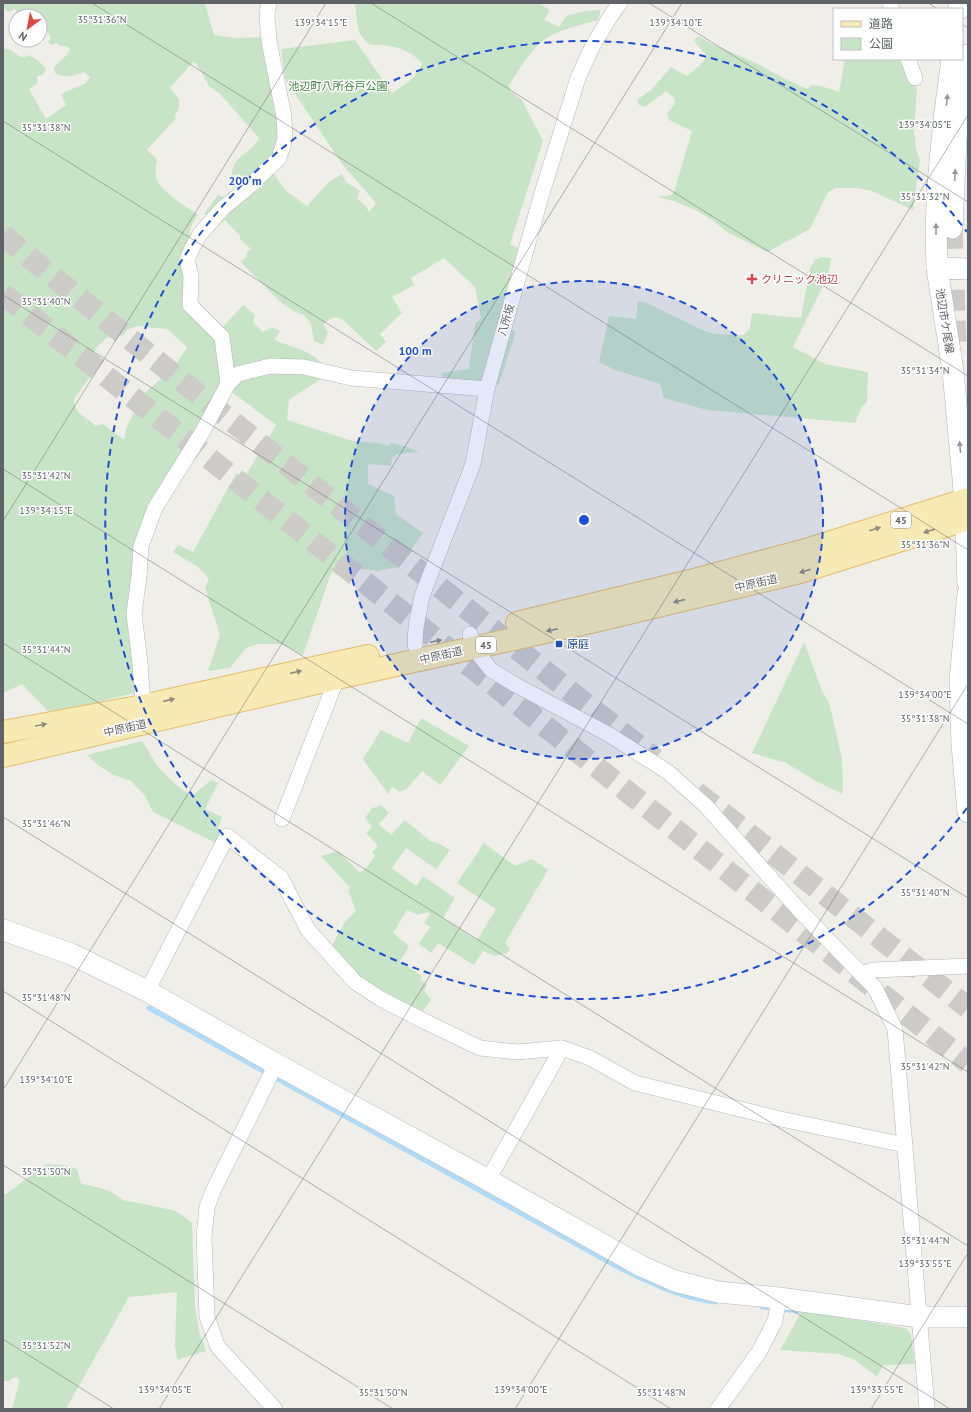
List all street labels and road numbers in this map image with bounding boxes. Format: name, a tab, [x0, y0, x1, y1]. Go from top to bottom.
street label: 池辺市ケ尾線	[933, 287, 957, 355]
street label: 八所坂	[495, 302, 517, 338]
road number: 45	[891, 512, 911, 528]
street label: 中原街道	[733, 571, 779, 595]
road number: 45	[476, 637, 496, 653]
street label: 中原街道	[418, 643, 464, 667]
street label: 中原街道	[102, 716, 148, 740]

